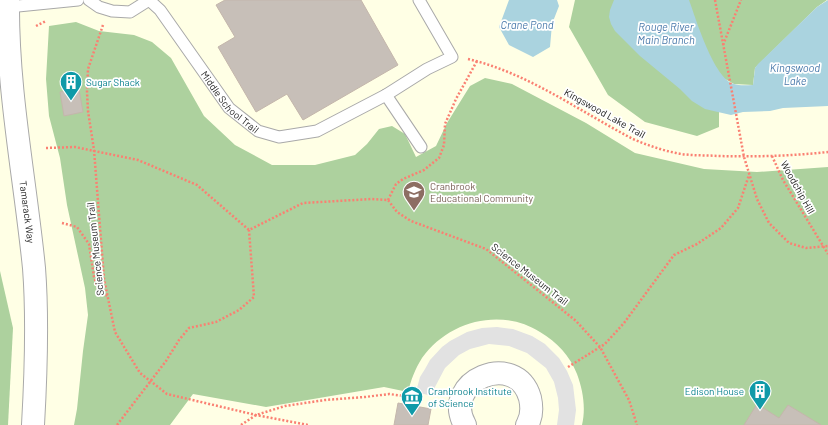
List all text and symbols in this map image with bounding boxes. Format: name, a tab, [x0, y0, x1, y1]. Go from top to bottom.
water label: Crane Pond	[501, 18, 554, 31]
water label: Rouge River Main Branch	[637, 20, 695, 46]
water label: Kingswood Lake	[770, 61, 820, 87]
building icon: Sugar Shack	[58, 69, 84, 102]
street label: Middle School Trail	[199, 69, 261, 135]
place label: Sugar Shack	[86, 76, 140, 88]
street label: Kingswood Lake Trail	[562, 86, 648, 140]
street label: Woodchip Hill	[778, 158, 818, 216]
school or university icon: Cranbrook Educational Community	[401, 179, 427, 212]
street label: Tamarack Way	[17, 180, 37, 244]
place label: Cranbrook Educational Community	[430, 180, 534, 204]
street label: Science Museum Trail	[84, 202, 106, 296]
street label: Science Museum Trail	[489, 240, 571, 308]
building icon: Edison House	[747, 378, 773, 411]
museum icon: Cranbrook Institute of Science	[399, 384, 425, 417]
place label: Cranbrook Institute of Science	[428, 385, 512, 409]
place label: Edison House	[685, 385, 744, 397]

